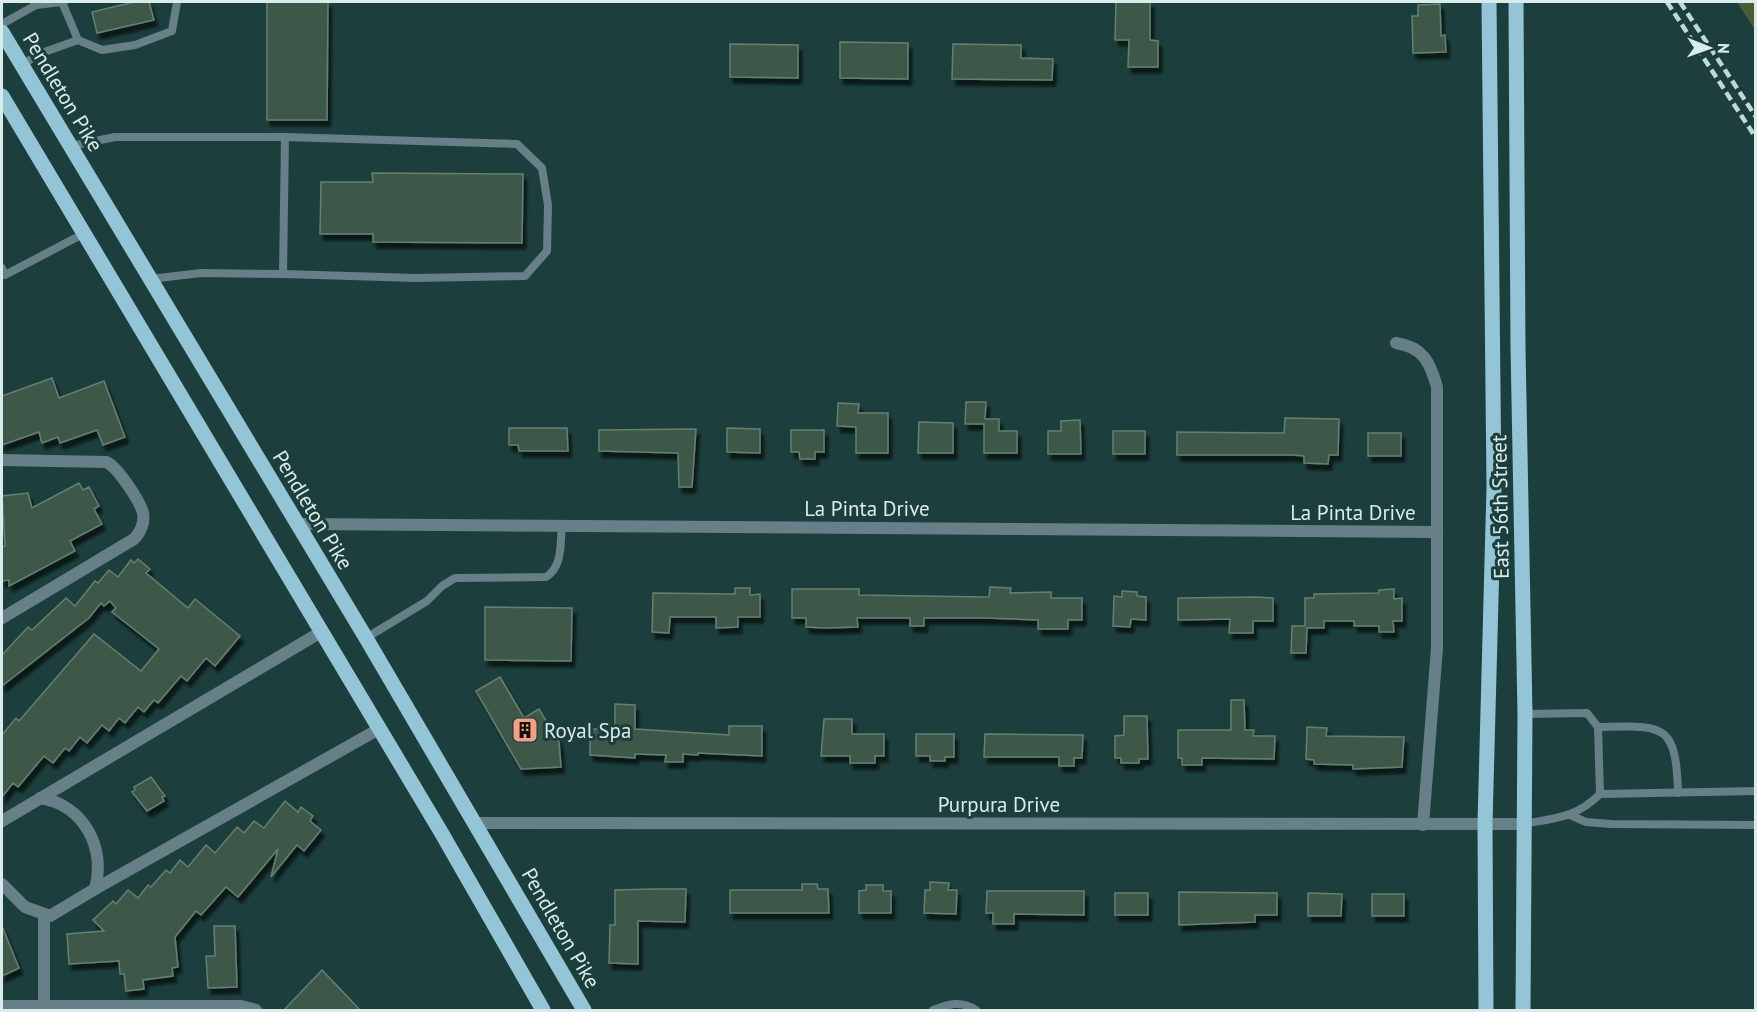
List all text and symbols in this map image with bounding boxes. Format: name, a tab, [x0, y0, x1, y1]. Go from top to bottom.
north arrow	[1679, 18, 1739, 78]
street label: Pendleton Pike	[17, 27, 109, 157]
text: N	[1714, 43, 1734, 54]
street label: East 56th Street	[1485, 435, 1515, 579]
street label: Pendleton Pike	[267, 445, 359, 575]
street label: La Pinta Drive	[804, 495, 930, 522]
street label: La Pinta Drive	[1290, 499, 1416, 526]
building icon: Royal Spa	[510, 715, 540, 745]
place label: Royal Spa	[544, 717, 631, 744]
street label: Purpura Drive	[938, 791, 1060, 818]
street label: Pendleton Pike	[516, 863, 606, 993]

